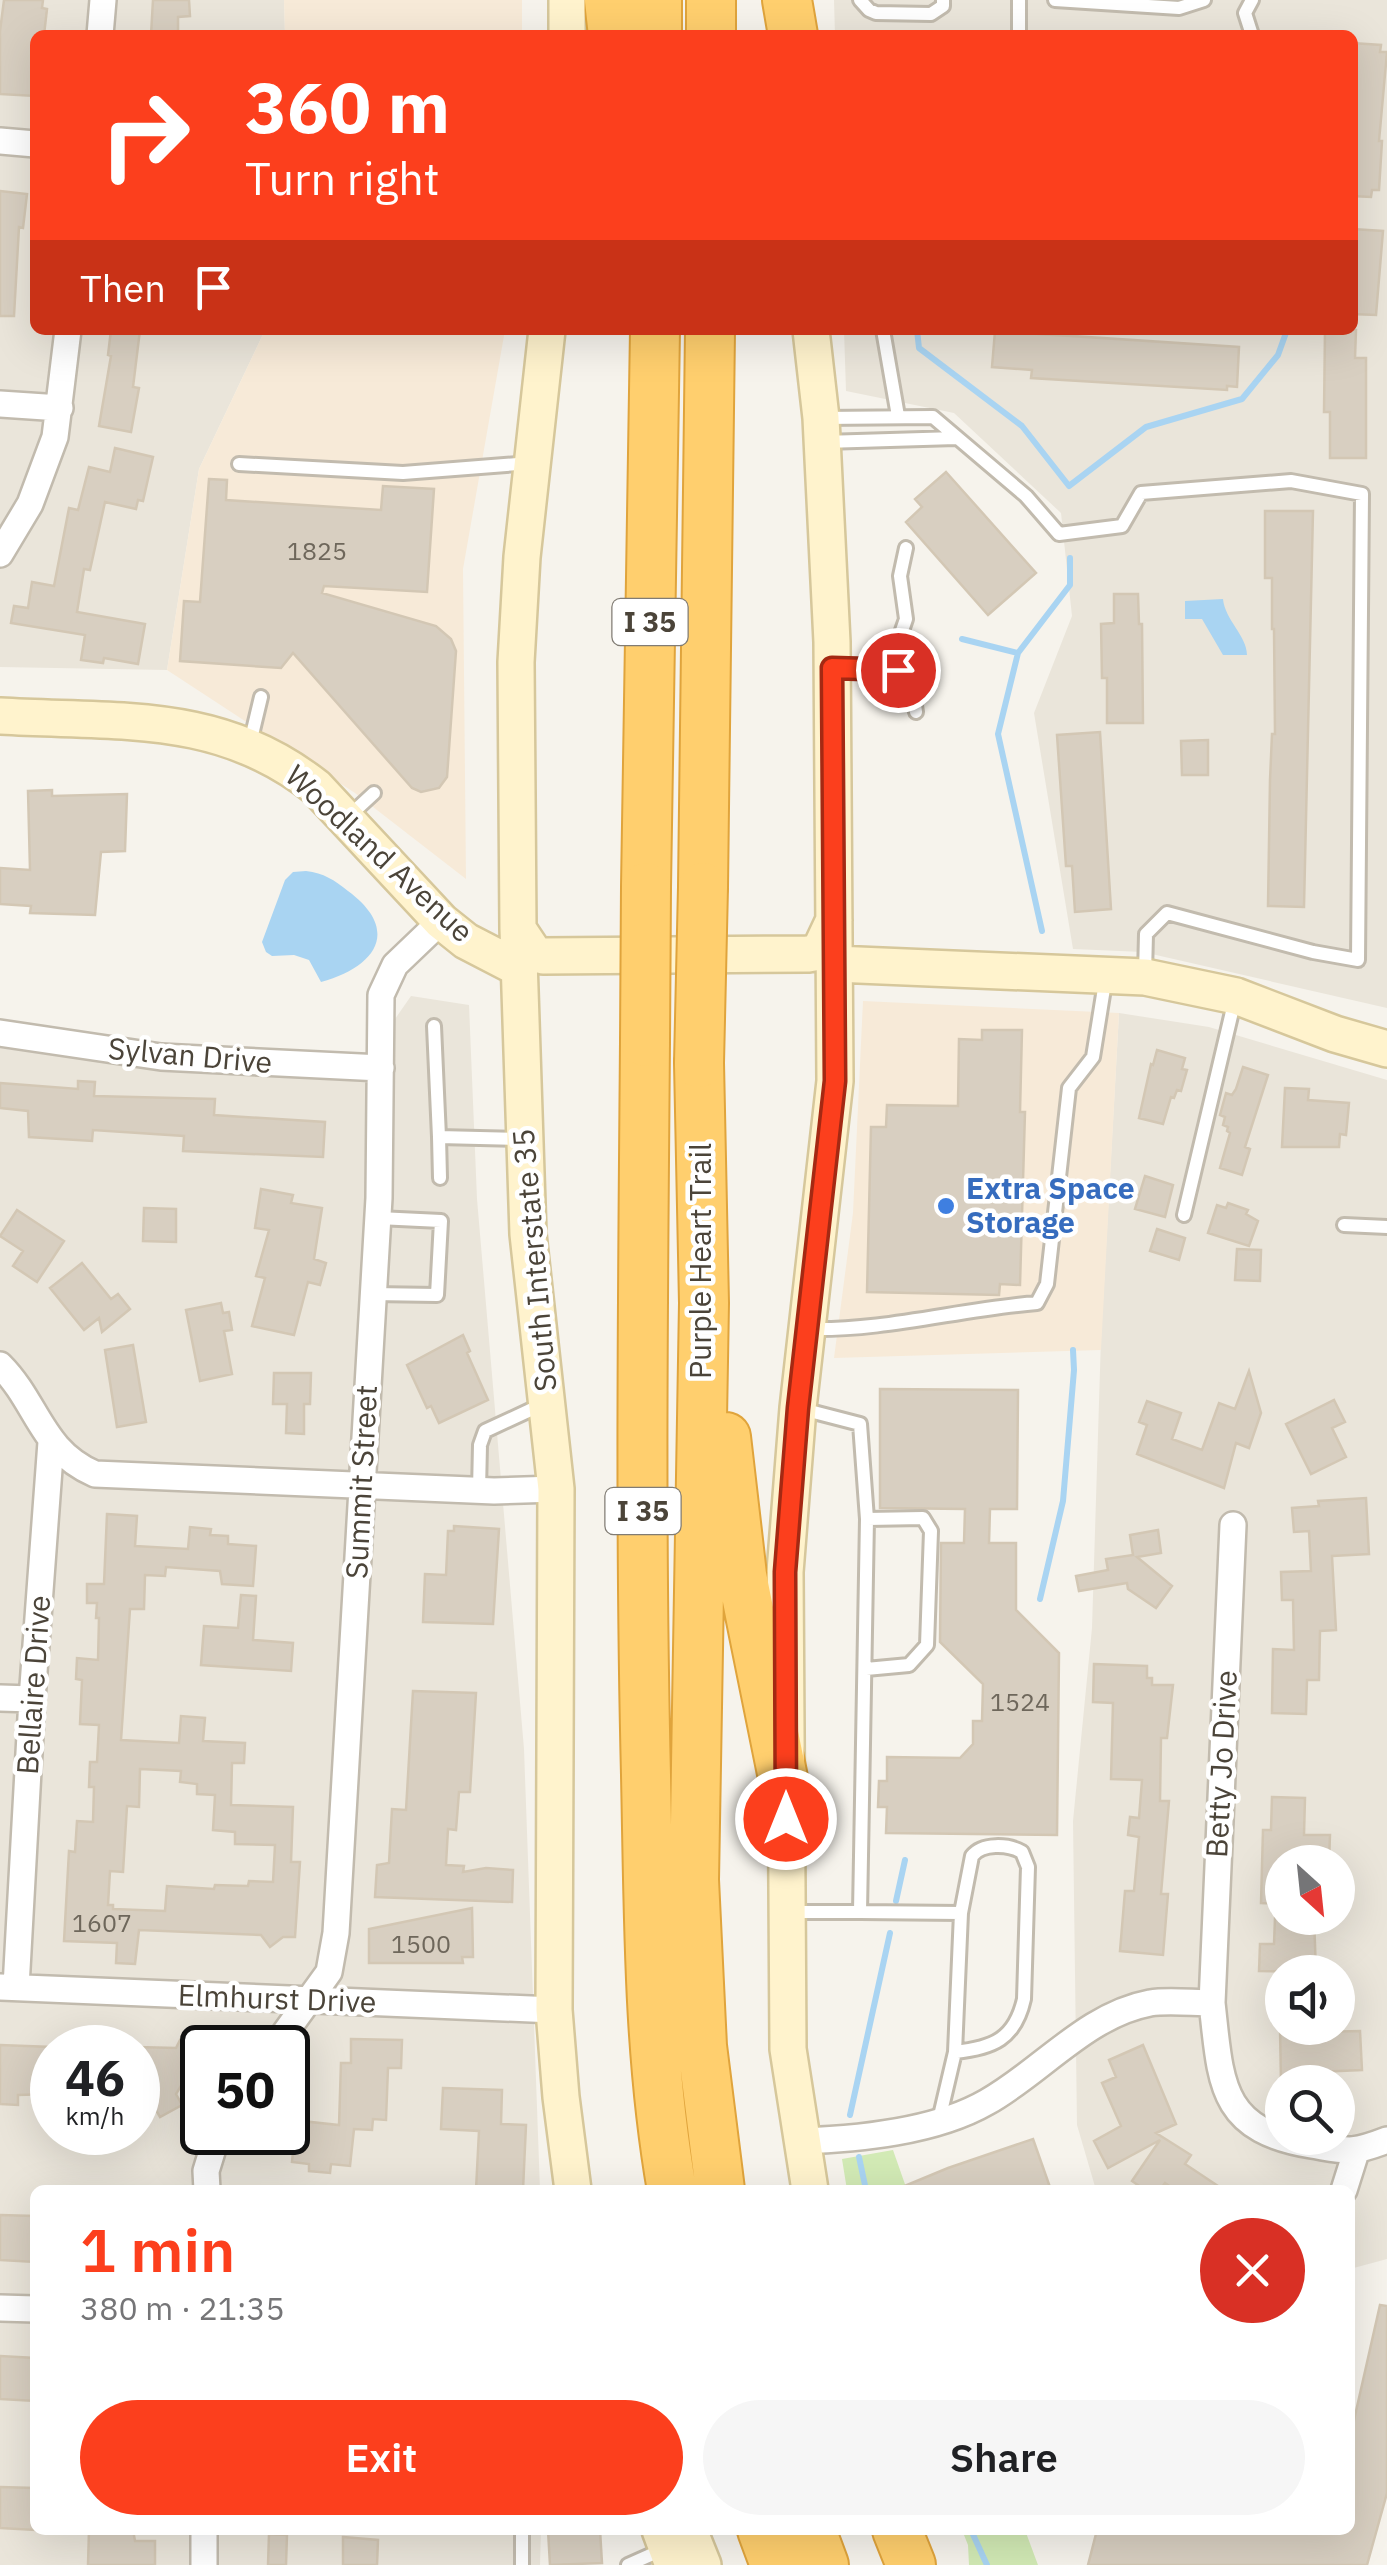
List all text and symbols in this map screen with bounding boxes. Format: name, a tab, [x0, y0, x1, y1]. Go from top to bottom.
text: 360 m	[245, 61, 450, 152]
icon: right	[80, 70, 210, 200]
text: Turn right	[245, 149, 440, 207]
icon: arrive	[186, 260, 241, 315]
text: Then	[80, 263, 166, 312]
house number: 1825	[287, 534, 347, 567]
road number: I 35	[612, 599, 688, 645]
pin	[856, 628, 941, 713]
icon: arrive	[871, 643, 926, 698]
street label: Woodland Avenue	[278, 756, 482, 950]
street label: Sylvan Drive	[106, 1028, 274, 1081]
street label: South Interstate 35	[503, 1127, 564, 1393]
street label: Purple Heart Trail	[680, 1143, 719, 1379]
place label: Extra Space Storage	[966, 1168, 1135, 1241]
marker: Extra Space Storage	[935, 1195, 957, 1217]
street label: Summit Street	[336, 1384, 385, 1580]
road number: I 35	[606, 1488, 680, 1534]
street label: Bellaire Drive	[7, 1594, 58, 1776]
street label: Betty Jo Drive	[1196, 1669, 1245, 1859]
house number: 1524	[990, 1685, 1050, 1718]
position arrow	[734, 1767, 838, 1871]
north arrow	[1265, 1845, 1355, 1935]
map controls	[1265, 1845, 1355, 2155]
house number: 1607	[72, 1906, 132, 1939]
house number: 1500	[391, 1927, 451, 1960]
button: sound	[1265, 1955, 1355, 2045]
street label: Elmhurst Drive	[177, 1975, 377, 2020]
speed limit sign: 50	[180, 2025, 310, 2155]
text: 46	[65, 2045, 125, 2110]
button: search	[1265, 2065, 1355, 2155]
text: km/h	[66, 2099, 124, 2132]
text: 1 min	[80, 2210, 235, 2289]
button: close	[1200, 2218, 1305, 2323]
text: 380 m · 21:35	[80, 2287, 285, 2329]
button: Exit	[80, 2400, 683, 2515]
button: Share	[703, 2400, 1305, 2515]

